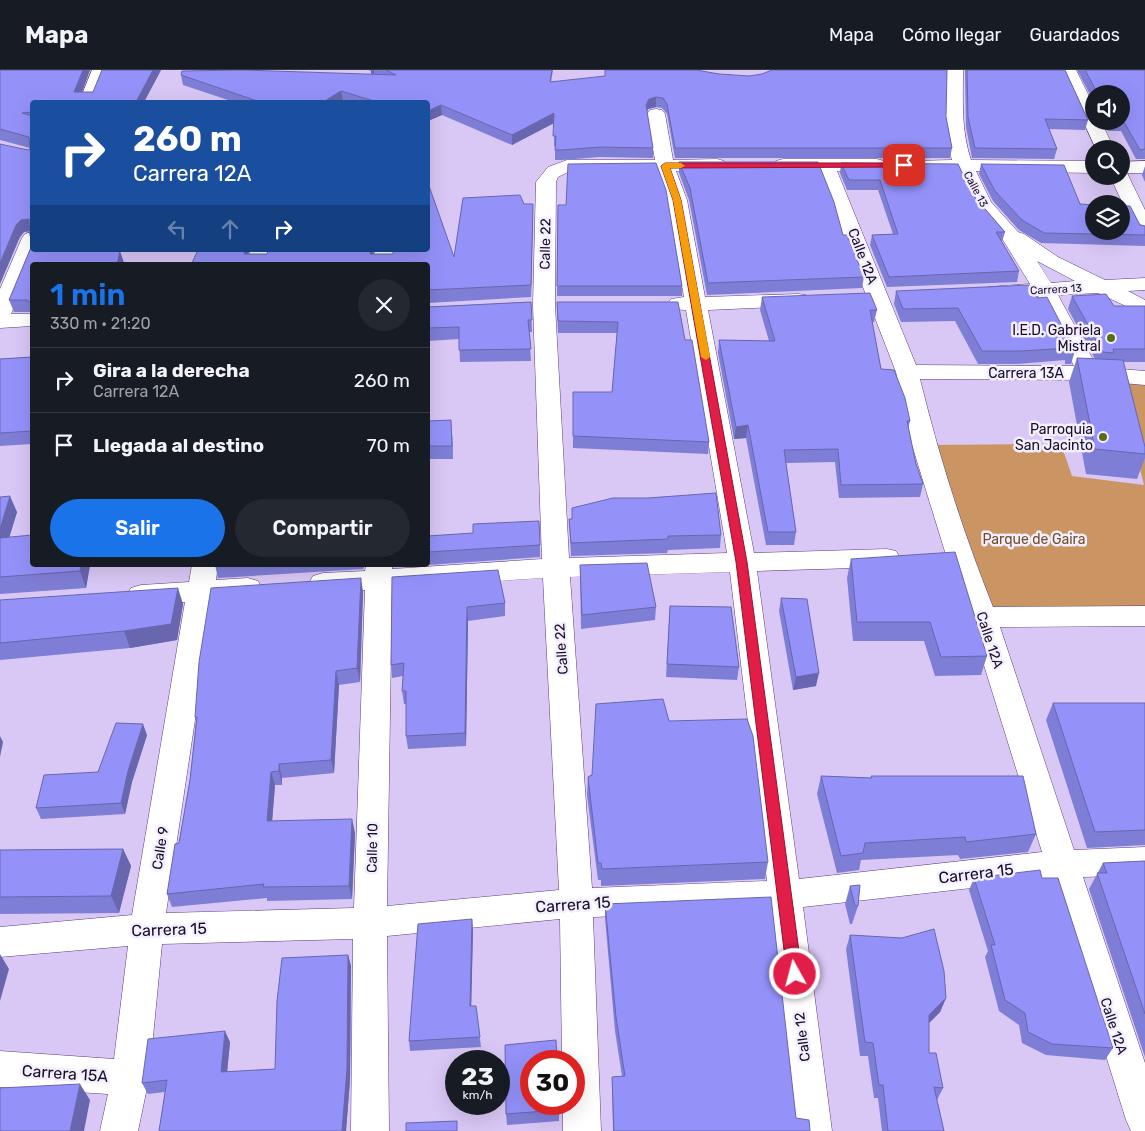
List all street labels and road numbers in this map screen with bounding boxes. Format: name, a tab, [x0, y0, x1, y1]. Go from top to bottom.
street label: Calle 13	[961, 169, 991, 210]
street label: Calle 22	[537, 218, 554, 270]
street label: Calle 12A	[844, 226, 881, 287]
street label: Carrera 13	[1030, 282, 1083, 297]
street label: Carrera 13A	[988, 365, 1064, 382]
street label: Calle 12A	[972, 610, 1007, 671]
street label: Calle 22	[551, 623, 572, 675]
street label: Calle 10	[364, 823, 381, 873]
street label: Calle 9	[149, 825, 172, 871]
street label: Carrera 15	[937, 859, 1015, 888]
street label: Carrera 15	[535, 892, 611, 917]
street label: Carrera 15	[131, 919, 207, 940]
street label: Calle 12A	[1096, 996, 1131, 1057]
street label: Calle 12	[791, 1011, 814, 1062]
street label: Carrera 15A	[21, 1061, 109, 1086]

